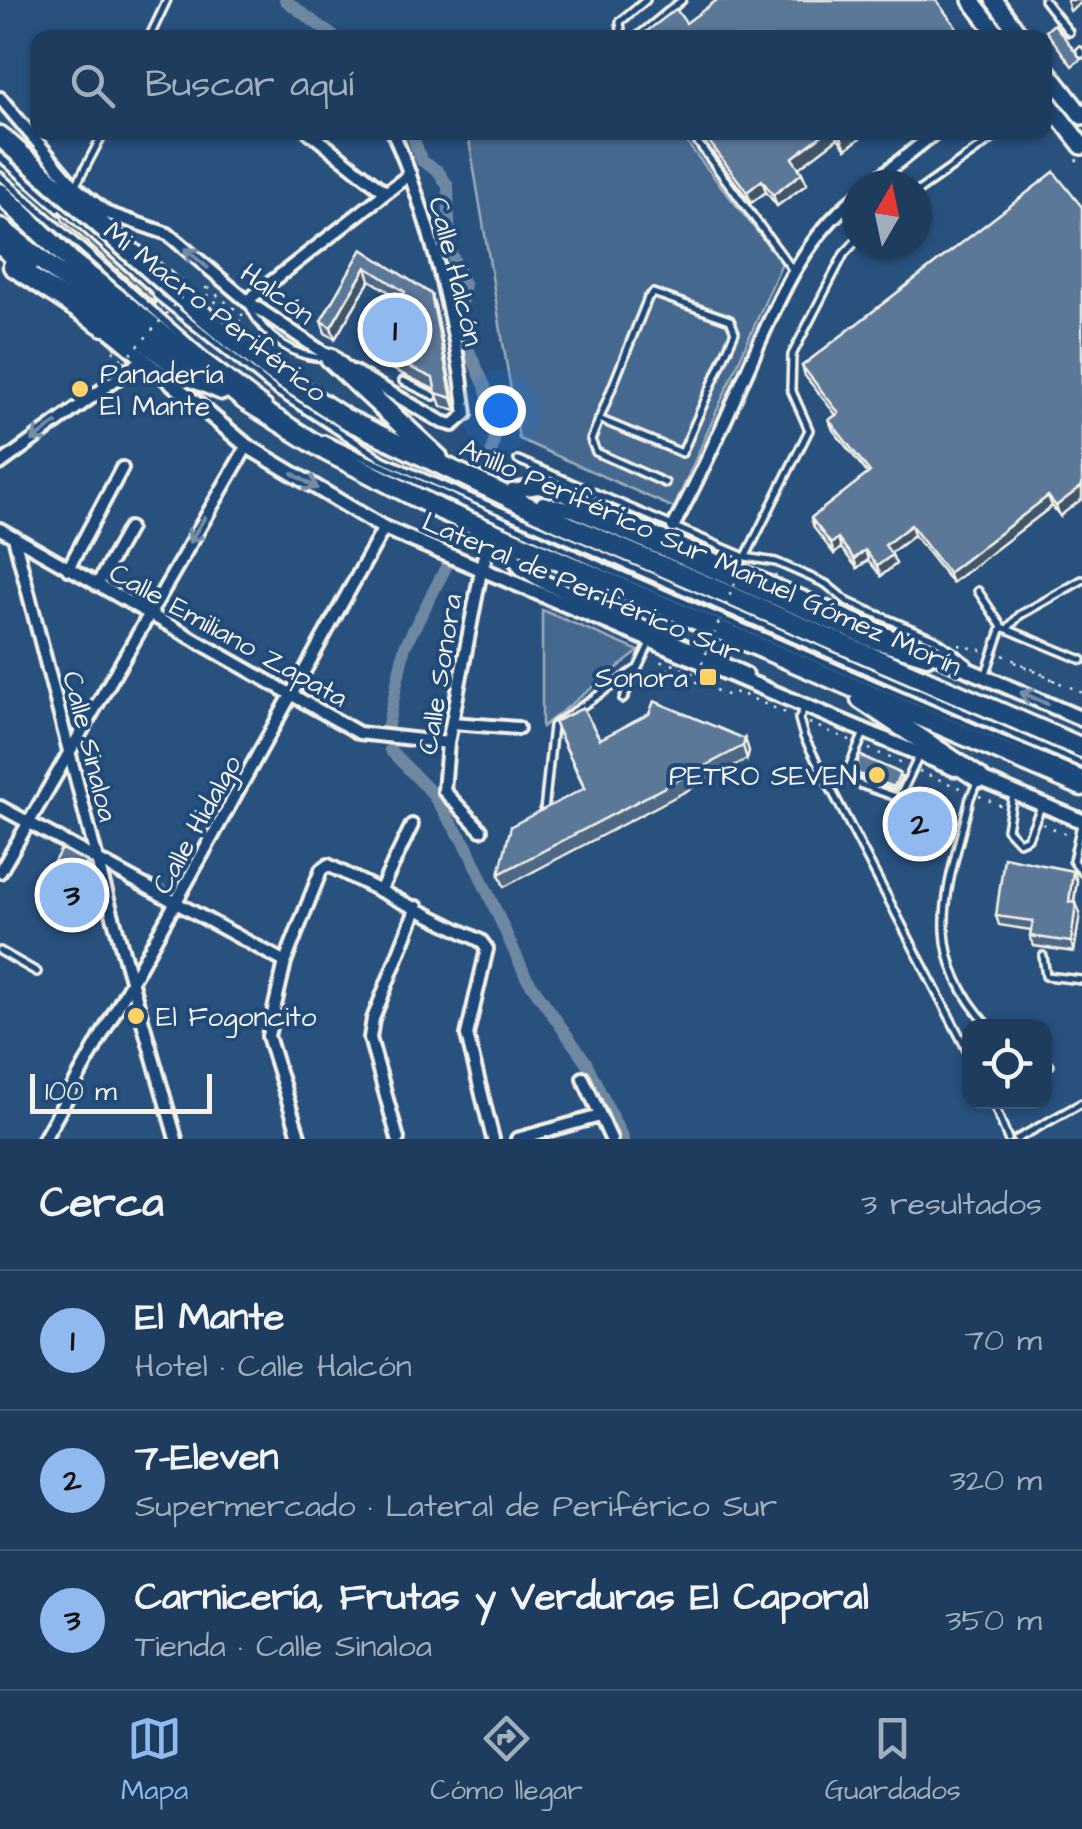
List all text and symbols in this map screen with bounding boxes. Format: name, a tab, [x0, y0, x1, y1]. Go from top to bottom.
search box	[30, 30, 1052, 140]
icon: search	[65, 58, 120, 113]
text: Buscar aquí	[145, 59, 354, 111]
north arrow	[842, 170, 932, 260]
street label: Calle Halcón	[418, 193, 493, 350]
street label: Mi Macro Periférico	[95, 213, 335, 412]
one-way arrow	[184, 246, 209, 269]
street label: Halcón	[232, 254, 322, 334]
pin: 1	[362, 292, 428, 368]
place label: Panadería El Mante	[100, 355, 224, 426]
marker: Panadería El Mante	[69, 378, 91, 400]
your location	[475, 385, 526, 436]
one-way arrow	[31, 422, 58, 443]
street label: Anillo Periférico Sur Manuel Gómez Morín	[453, 429, 968, 686]
one-way arrow	[290, 471, 319, 491]
street label: Lateral de Periférico Sur	[416, 502, 747, 672]
one-way arrow	[187, 515, 207, 544]
street label: Calle Emiliano Zapata	[102, 553, 355, 717]
street label: Calle Sonora	[409, 591, 472, 757]
place label: Sonora	[595, 659, 688, 698]
marker: Sonora	[697, 666, 719, 688]
street label: Calle Sinaloa	[52, 667, 127, 826]
one-way arrow	[1019, 688, 1050, 706]
street label: Calle Hidalgo	[143, 748, 253, 902]
place label: PETRO SEVEN	[669, 757, 857, 796]
marker: PETRO SEVEN	[866, 764, 888, 786]
pin: 2	[888, 786, 952, 862]
pin: 3	[40, 858, 104, 932]
place label: El Fogoncito	[156, 998, 317, 1038]
marker: El Fogoncito	[125, 1005, 147, 1027]
map controls	[962, 1019, 1052, 1109]
button: locate	[962, 1019, 1052, 1109]
scale bar	[30, 1069, 212, 1114]
text: 100 m	[45, 1072, 117, 1111]
text: Cerca	[40, 1175, 164, 1233]
text: 3 resultados	[861, 1182, 1042, 1227]
text: El Mante	[135, 1292, 284, 1344]
text: 1	[70, 1318, 75, 1363]
text: 70 m	[964, 1318, 1042, 1363]
text: Hotel · Calle Halcón	[135, 1344, 412, 1389]
text: 7-Eleven	[135, 1432, 278, 1484]
text: 2	[63, 1458, 82, 1503]
text: 320 m	[950, 1458, 1042, 1503]
text: Supermercado · Lateral de Periférico Sur	[135, 1484, 777, 1529]
text: Carnicería, Frutas y Verduras El Caporal	[135, 1572, 869, 1624]
text: 3	[64, 1598, 81, 1643]
text: 350 m	[945, 1598, 1042, 1643]
text: Tienda · Calle Sinaloa	[135, 1624, 432, 1669]
tab: Mapa	[121, 1711, 188, 1810]
tab: Cómo llegar	[430, 1711, 583, 1810]
tab: Guardados	[825, 1711, 961, 1810]

